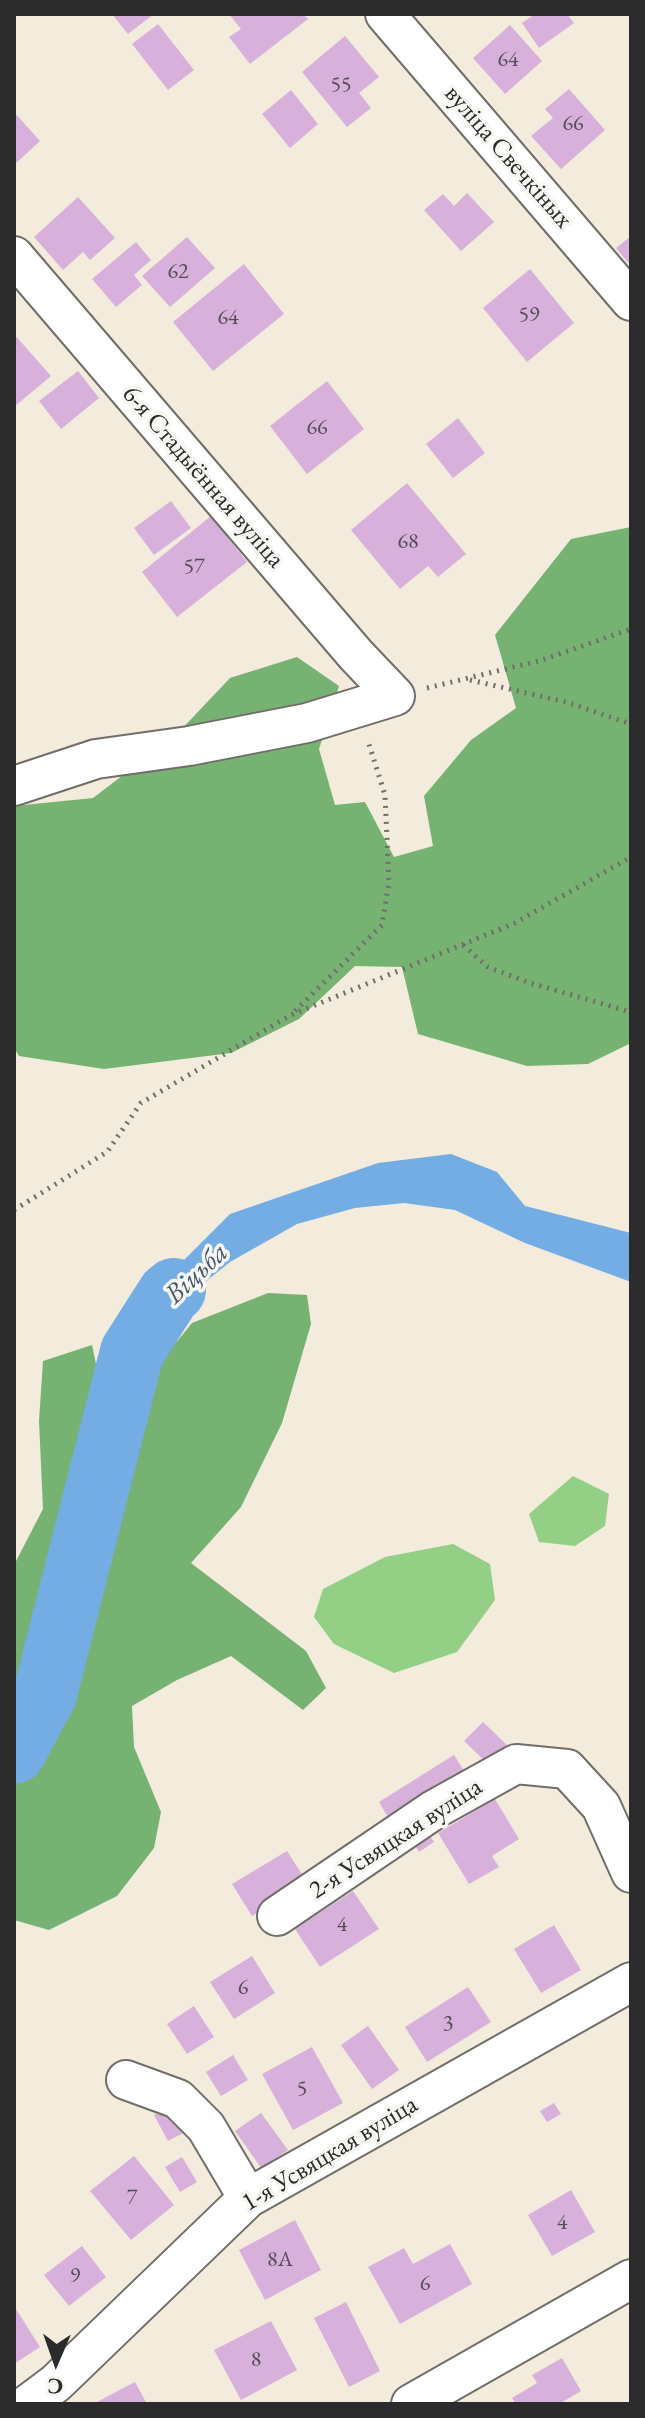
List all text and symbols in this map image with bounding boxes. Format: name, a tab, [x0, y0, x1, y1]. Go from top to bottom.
house number: 64	[497, 47, 519, 73]
house number: 55	[330, 72, 352, 98]
street label: вуліца Свечкіных	[437, 79, 579, 235]
house number: 66	[562, 111, 584, 137]
house number: 62	[167, 259, 189, 285]
house number: 59	[518, 302, 540, 328]
house number: 64	[217, 305, 239, 331]
street label: 6-я Стадыённая вуліца	[115, 379, 291, 575]
house number: 66	[306, 415, 328, 441]
house number: 68	[397, 529, 419, 555]
house number: 57	[183, 554, 205, 580]
water label: Віцьба	[158, 1236, 236, 1312]
street label: 2-я Усвяцкая вуліца	[304, 1772, 488, 1906]
house number: 4	[337, 1912, 347, 1938]
house number: 6	[238, 1975, 248, 2001]
house number: 3	[443, 2011, 453, 2037]
house number: 5	[297, 2076, 307, 2102]
street label: 1-я Усвяцкая вуліца	[236, 2089, 424, 2219]
house number: 7	[127, 2185, 137, 2211]
house number: 4	[557, 2210, 567, 2236]
house number: 8А	[267, 2247, 293, 2273]
house number: 9	[70, 2263, 80, 2289]
house number: 6	[420, 2271, 430, 2297]
north arrow	[16, 2322, 96, 2402]
house number: 8	[251, 2347, 261, 2373]
text: С	[47, 2372, 63, 2401]

